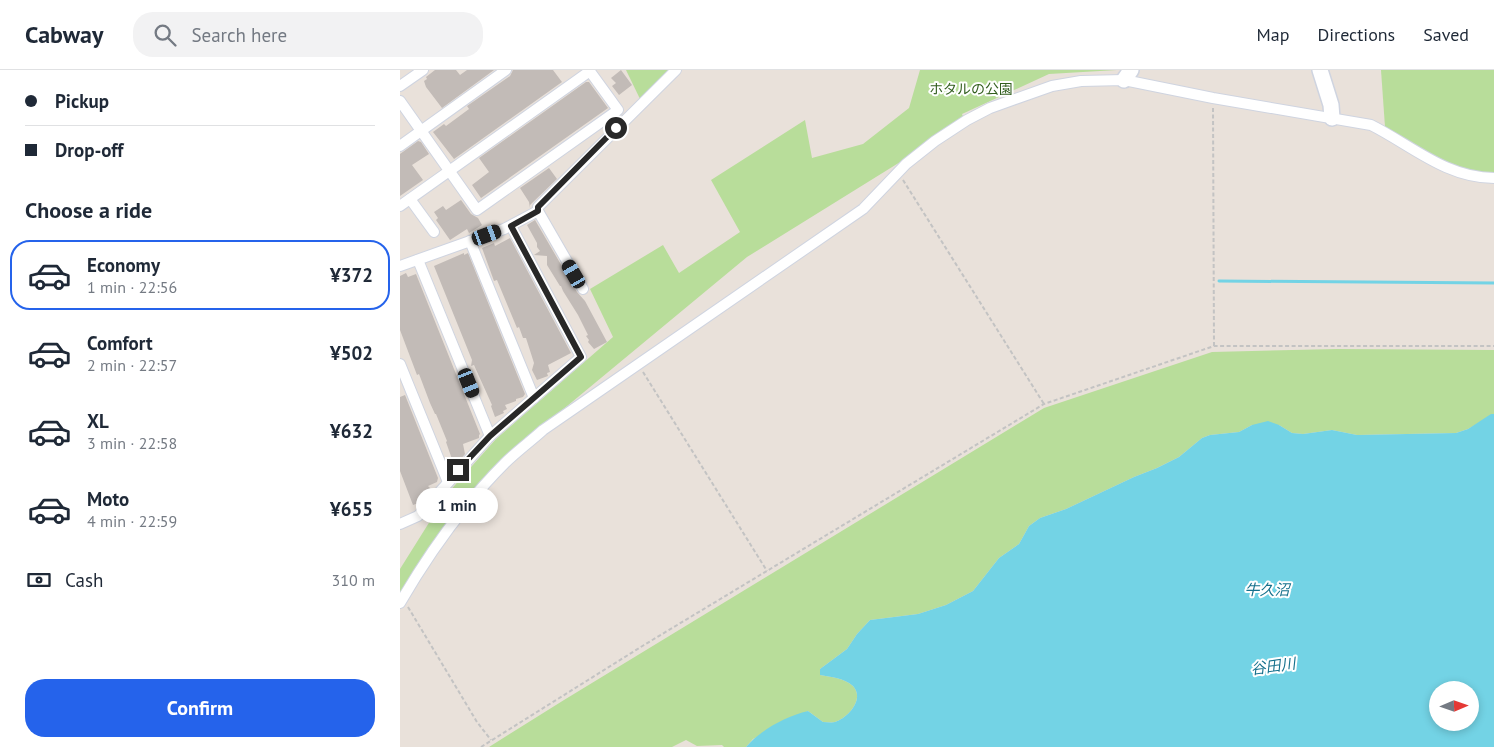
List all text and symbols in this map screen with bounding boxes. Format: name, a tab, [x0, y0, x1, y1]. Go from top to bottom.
search box	[133, 12, 483, 57]
text: Cabway	[25, 19, 103, 50]
icon: search	[151, 21, 179, 49]
text: Search here	[191, 23, 287, 47]
text: Map	[1257, 23, 1289, 46]
text: Directions	[1317, 23, 1395, 46]
text: Saved	[1423, 23, 1469, 46]
park label: ホタルの公園	[929, 80, 1013, 98]
text: Pickup	[55, 89, 109, 113]
route start	[605, 117, 627, 139]
text: Drop-off	[55, 138, 123, 162]
text: Choose a ride	[25, 196, 152, 224]
car	[470, 223, 503, 247]
icon: car	[27, 253, 72, 298]
text: Economy	[87, 253, 160, 277]
car	[560, 257, 587, 291]
text: ¥372	[330, 263, 373, 287]
text: 1 min · 22:56	[87, 277, 177, 297]
icon: car	[27, 331, 72, 376]
text: Comfort	[87, 331, 153, 355]
text: ¥502	[330, 341, 373, 365]
text: 2 min · 22:57	[87, 355, 177, 375]
car	[456, 366, 481, 400]
icon: car	[27, 409, 72, 454]
text: XL	[87, 409, 109, 433]
text: ¥632	[330, 419, 373, 443]
text: 3 min · 22:58	[87, 433, 177, 453]
route end	[447, 459, 469, 481]
icon: car	[27, 487, 72, 532]
text: Moto	[87, 487, 129, 511]
callout: 1 min	[417, 488, 499, 522]
text: 1 min	[437, 495, 477, 515]
text: ¥655	[330, 497, 373, 521]
text: 4 min · 22:59	[87, 511, 177, 531]
icon: cash	[25, 566, 53, 594]
text: Cash	[65, 568, 103, 592]
text: 310 m	[332, 570, 375, 590]
water label: 牛久沼	[1244, 580, 1291, 599]
water label: 谷田川	[1249, 653, 1299, 679]
button: Confirm	[25, 679, 375, 737]
north arrow	[1429, 681, 1479, 731]
map controls	[1429, 681, 1479, 731]

